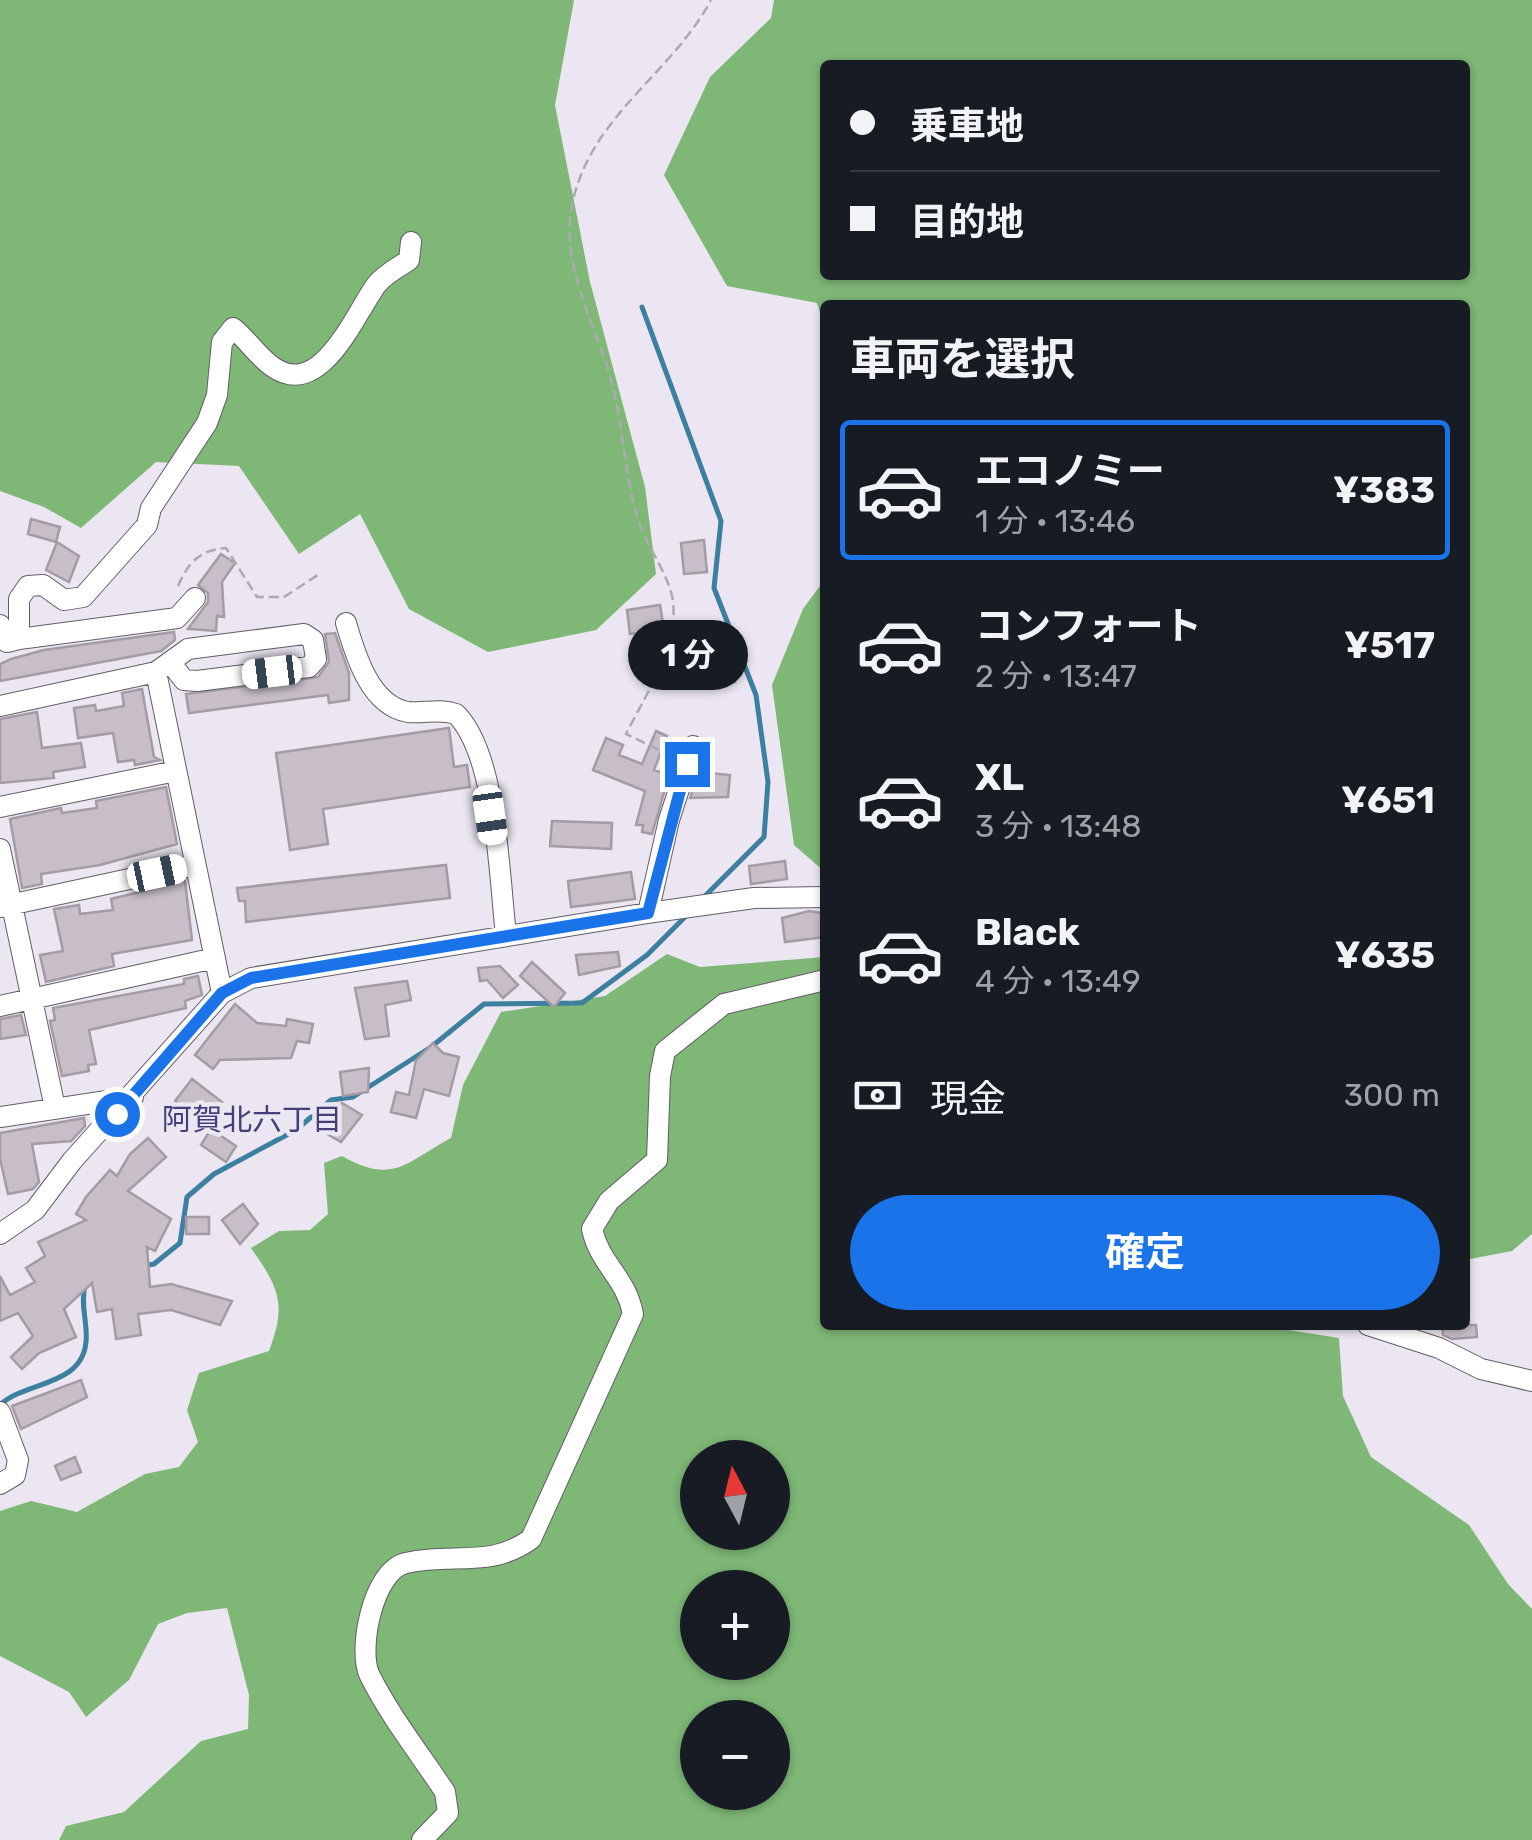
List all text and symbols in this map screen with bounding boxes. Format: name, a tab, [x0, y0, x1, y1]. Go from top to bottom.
text: 乗車地	[910, 103, 1024, 149]
text: 目的地	[910, 199, 1024, 245]
text: 車両を選択	[850, 333, 1075, 386]
icon: car	[855, 445, 945, 535]
text: エコノミー	[975, 448, 1165, 494]
text: ¥383	[1333, 467, 1435, 513]
text: 1 分 · 13:46	[975, 502, 1135, 540]
icon: car	[855, 600, 945, 690]
text: コンフォート	[975, 603, 1202, 649]
callout: 1 分	[627, 619, 747, 689]
text: ¥517	[1344, 622, 1435, 668]
text: 1 分	[661, 636, 715, 674]
car	[240, 653, 304, 691]
text: 2 分 · 13:47	[975, 657, 1137, 695]
route end	[665, 742, 710, 787]
text: XL	[975, 754, 1024, 800]
icon: car	[855, 755, 945, 845]
text: ¥651	[1341, 777, 1435, 823]
car	[471, 783, 509, 847]
text: 3 分 · 13:48	[975, 807, 1142, 845]
car	[125, 852, 189, 894]
text: Black	[975, 909, 1080, 955]
icon: car	[855, 910, 945, 1000]
text: ¥635	[1334, 932, 1435, 978]
text: 4 分 · 13:49	[975, 962, 1141, 1000]
icon: cash	[850, 1068, 905, 1123]
text: 現金	[930, 1076, 1006, 1122]
text: 300 m	[1344, 1076, 1440, 1114]
route start	[95, 1092, 140, 1137]
district label: 阿賀北六丁目	[162, 1102, 342, 1138]
button: 確定	[850, 1195, 1440, 1310]
north arrow	[680, 1440, 790, 1550]
map controls	[680, 1440, 790, 1810]
button: +	[680, 1570, 790, 1680]
button: −	[680, 1700, 790, 1810]

